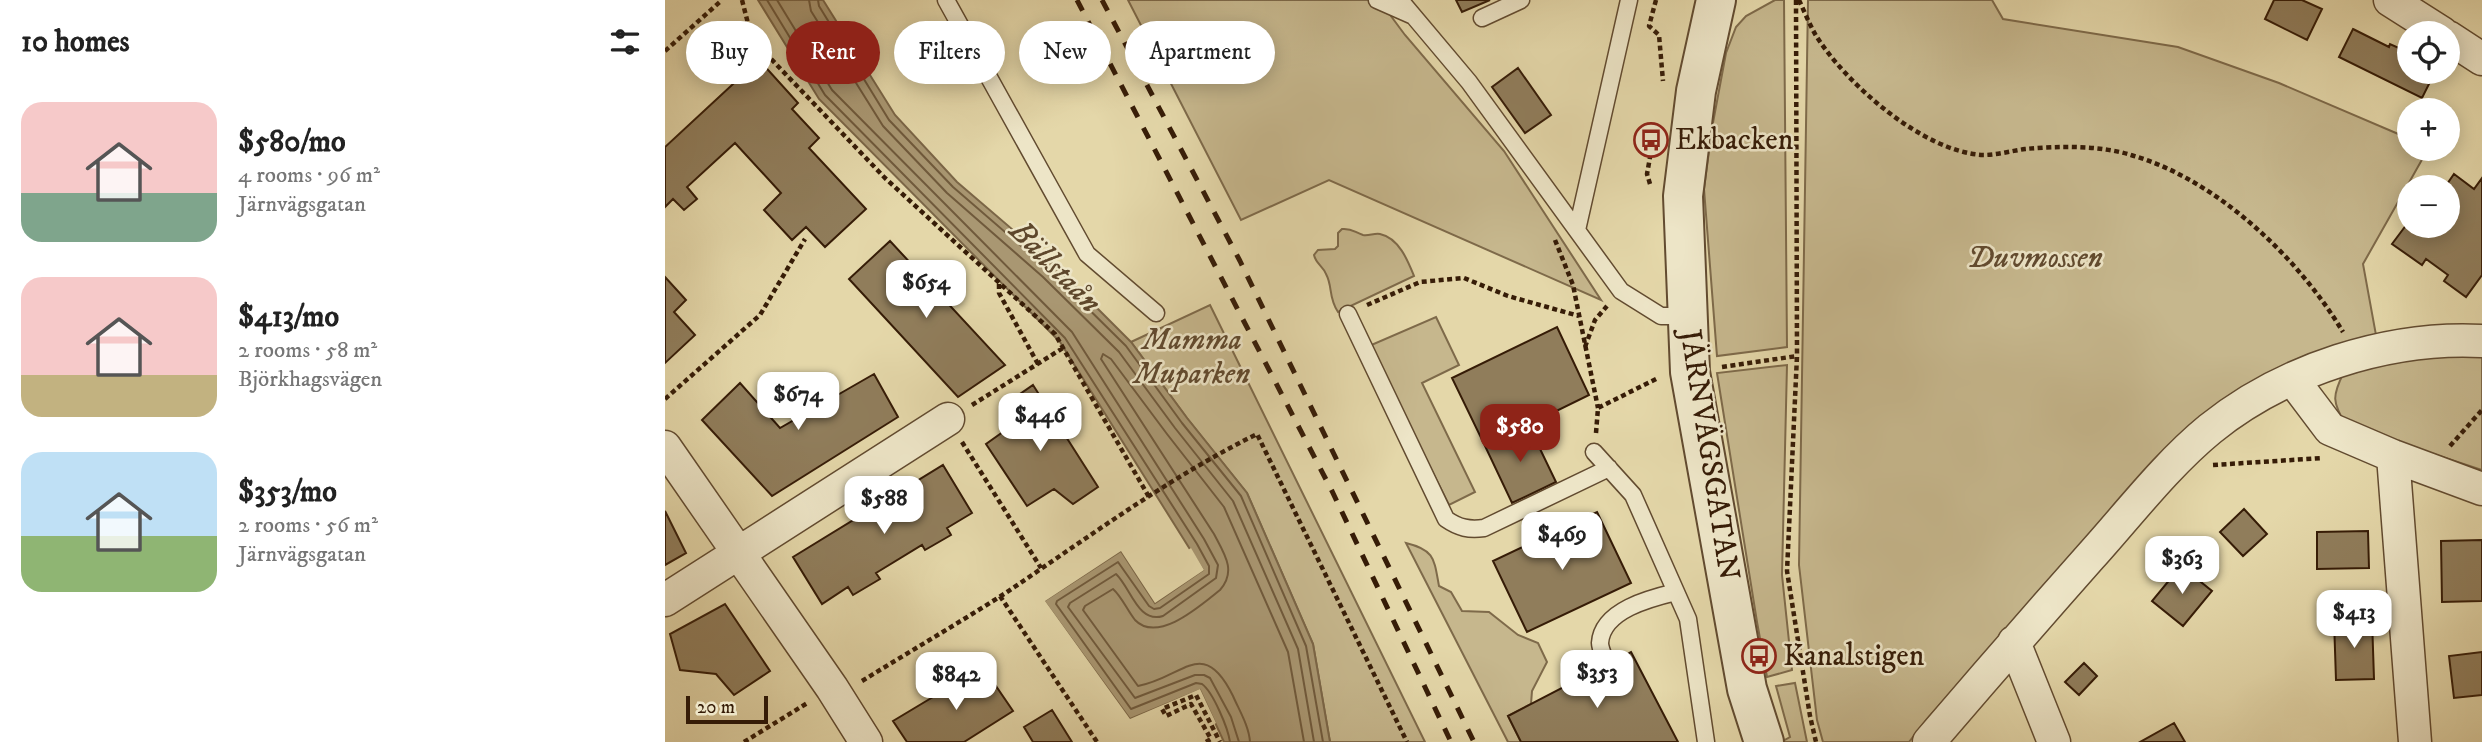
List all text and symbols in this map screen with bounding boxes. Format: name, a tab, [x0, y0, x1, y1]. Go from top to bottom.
chip: Buy	[686, 21, 772, 84]
chip: Rent	[786, 21, 880, 84]
chip: Filters	[894, 21, 1005, 84]
chip: New	[1019, 21, 1111, 84]
chip: Apartment	[1125, 21, 1275, 84]
map controls	[2397, 21, 2460, 238]
button: locate	[2397, 21, 2460, 84]
icon: filters	[606, 23, 644, 61]
text: 10 homes	[21, 24, 130, 61]
button: +	[2397, 98, 2460, 161]
bus stop icon: Ekbacken	[1632, 121, 1670, 159]
place label: Ekbacken	[1675, 122, 1794, 159]
text: $580/mo	[238, 124, 346, 161]
icon: home	[77, 130, 161, 214]
text: 4 rooms · 96 m²	[238, 161, 380, 190]
button: −	[2397, 175, 2460, 238]
text: Järnvägsgatan	[238, 190, 366, 219]
water label: Bällstaån	[1000, 211, 1109, 322]
park label: Duvmossen	[1967, 240, 2103, 277]
pin: $654	[885, 260, 967, 320]
text: $654	[902, 268, 950, 297]
text: $413/mo	[238, 299, 339, 336]
icon: home	[77, 305, 161, 389]
park label: Mamma Muparken	[1132, 322, 1250, 393]
street label: JÄRNVÄGSGATAN	[1670, 324, 1748, 583]
text: 2 rooms · 58 m²	[238, 336, 377, 365]
text: Björkhagsvägen	[238, 365, 382, 394]
pin: $674	[757, 372, 839, 432]
text: $674	[773, 380, 823, 409]
pin: $446	[999, 393, 1081, 453]
text: $446	[1015, 401, 1066, 430]
pin: $580	[1479, 405, 1561, 464]
text: $580	[1496, 412, 1544, 441]
text: $353/mo	[238, 474, 337, 511]
pin: $588	[843, 476, 925, 536]
icon: home	[77, 480, 161, 564]
text: $588	[861, 484, 907, 513]
text: 2 rooms · 56 m²	[238, 511, 378, 540]
pin: $469	[1521, 512, 1603, 572]
text: $469	[1537, 520, 1587, 549]
pin: $363	[2141, 536, 2223, 596]
text: Järnvägsgatan	[238, 540, 366, 569]
text: $363	[2161, 544, 2203, 573]
pin: $413	[2313, 590, 2395, 650]
text: $413	[2333, 598, 2375, 627]
bus stop icon: Kanalstigen	[1740, 637, 1778, 675]
place label: Kanalstigen	[1783, 638, 1925, 675]
pin: $353	[1556, 650, 1638, 710]
pin: $842	[915, 652, 997, 712]
text: $353	[1576, 658, 1618, 687]
text: $842	[932, 660, 980, 689]
scale bar	[686, 693, 768, 725]
text: 20 m	[697, 696, 735, 719]

